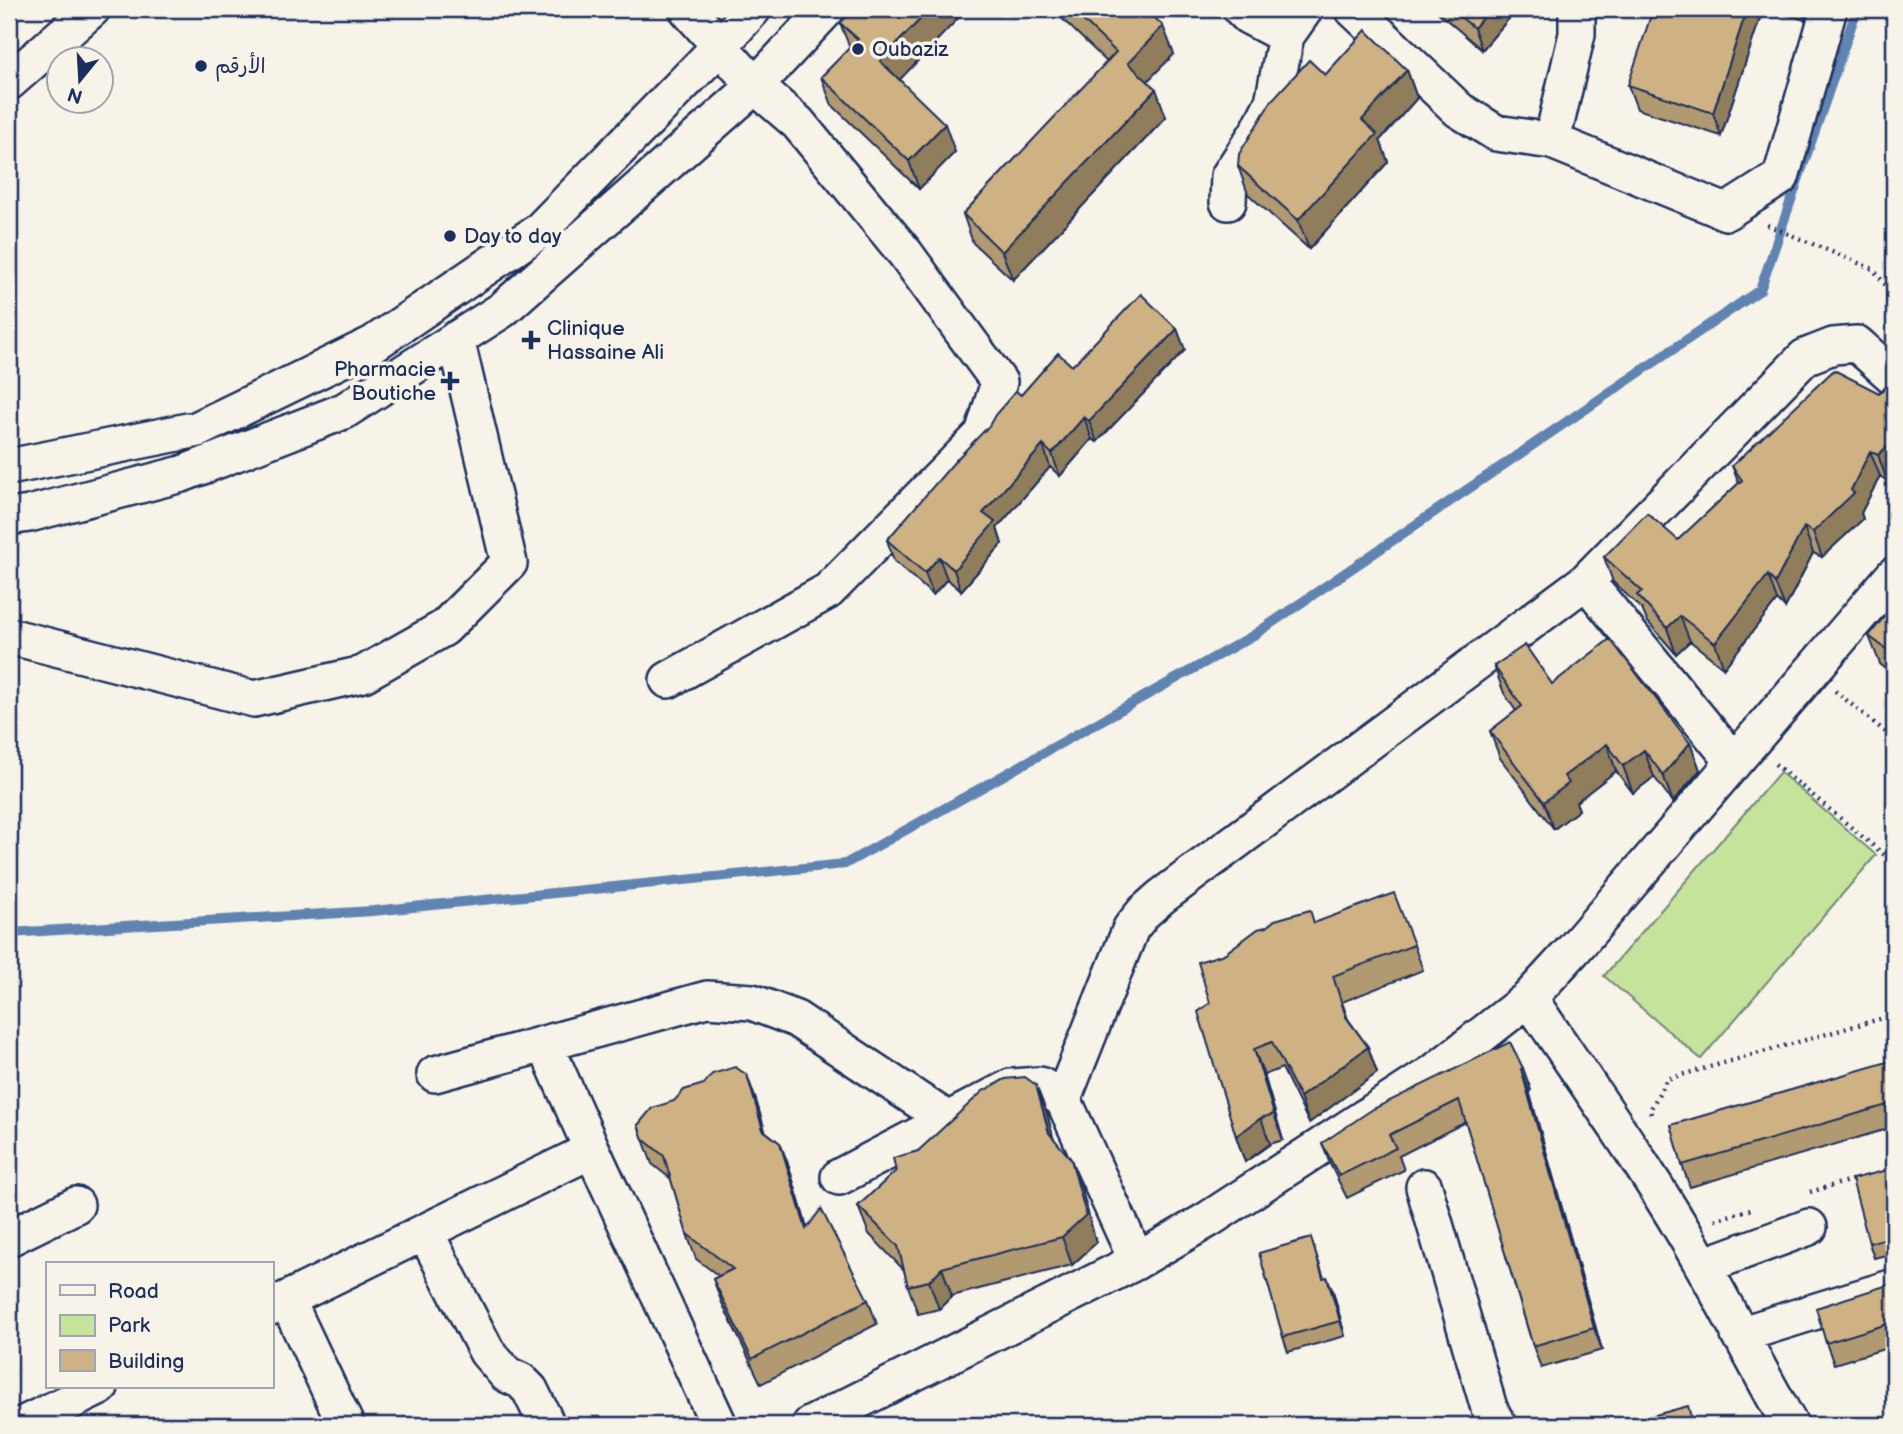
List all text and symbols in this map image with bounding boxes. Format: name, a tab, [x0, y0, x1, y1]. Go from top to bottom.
place label: Oubaziz	[872, 37, 949, 62]
marker: Oubaziz	[850, 41, 866, 57]
north arrow	[46, 46, 116, 116]
place label: الأرقم	[215, 52, 266, 82]
marker: الأرقم	[193, 58, 209, 74]
text: N	[65, 82, 86, 108]
place label: Day to day	[464, 224, 562, 249]
marker: Day to day	[442, 228, 458, 244]
place label: Clinique Hassaine Ali	[547, 316, 664, 365]
marker: Clinique Hassaine Ali	[521, 330, 541, 350]
place label: Pharmacie Boutiche	[334, 357, 436, 406]
marker: Pharmacie Boutiche	[442, 373, 458, 389]
legend	[46, 1262, 273, 1388]
text: Road	[108, 1279, 159, 1304]
text: Park	[108, 1313, 151, 1338]
text: Building	[108, 1349, 184, 1374]

